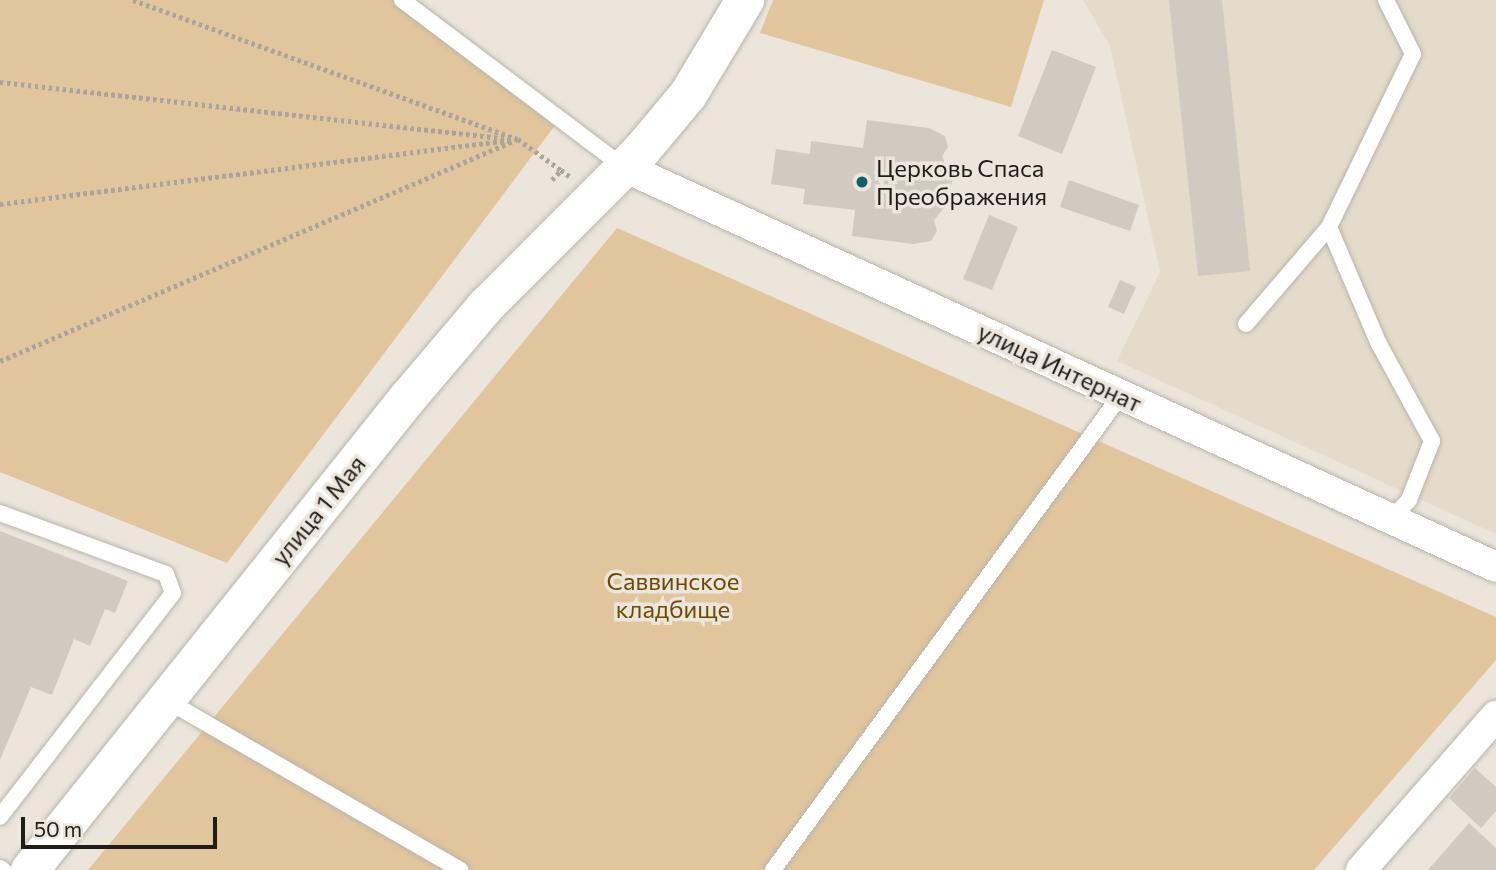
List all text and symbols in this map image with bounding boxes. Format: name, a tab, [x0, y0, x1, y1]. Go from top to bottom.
place label: Церковь Спаса Преображения	[876, 154, 1047, 210]
marker: Церковь Спаса Преображения	[854, 174, 870, 190]
street label: улица Интернат	[974, 317, 1146, 417]
street label: улица 1 Мая	[265, 449, 371, 571]
park label: Саввинское кладбище	[607, 567, 739, 623]
scale bar	[24, 804, 220, 848]
text: 50 m	[34, 816, 82, 841]

